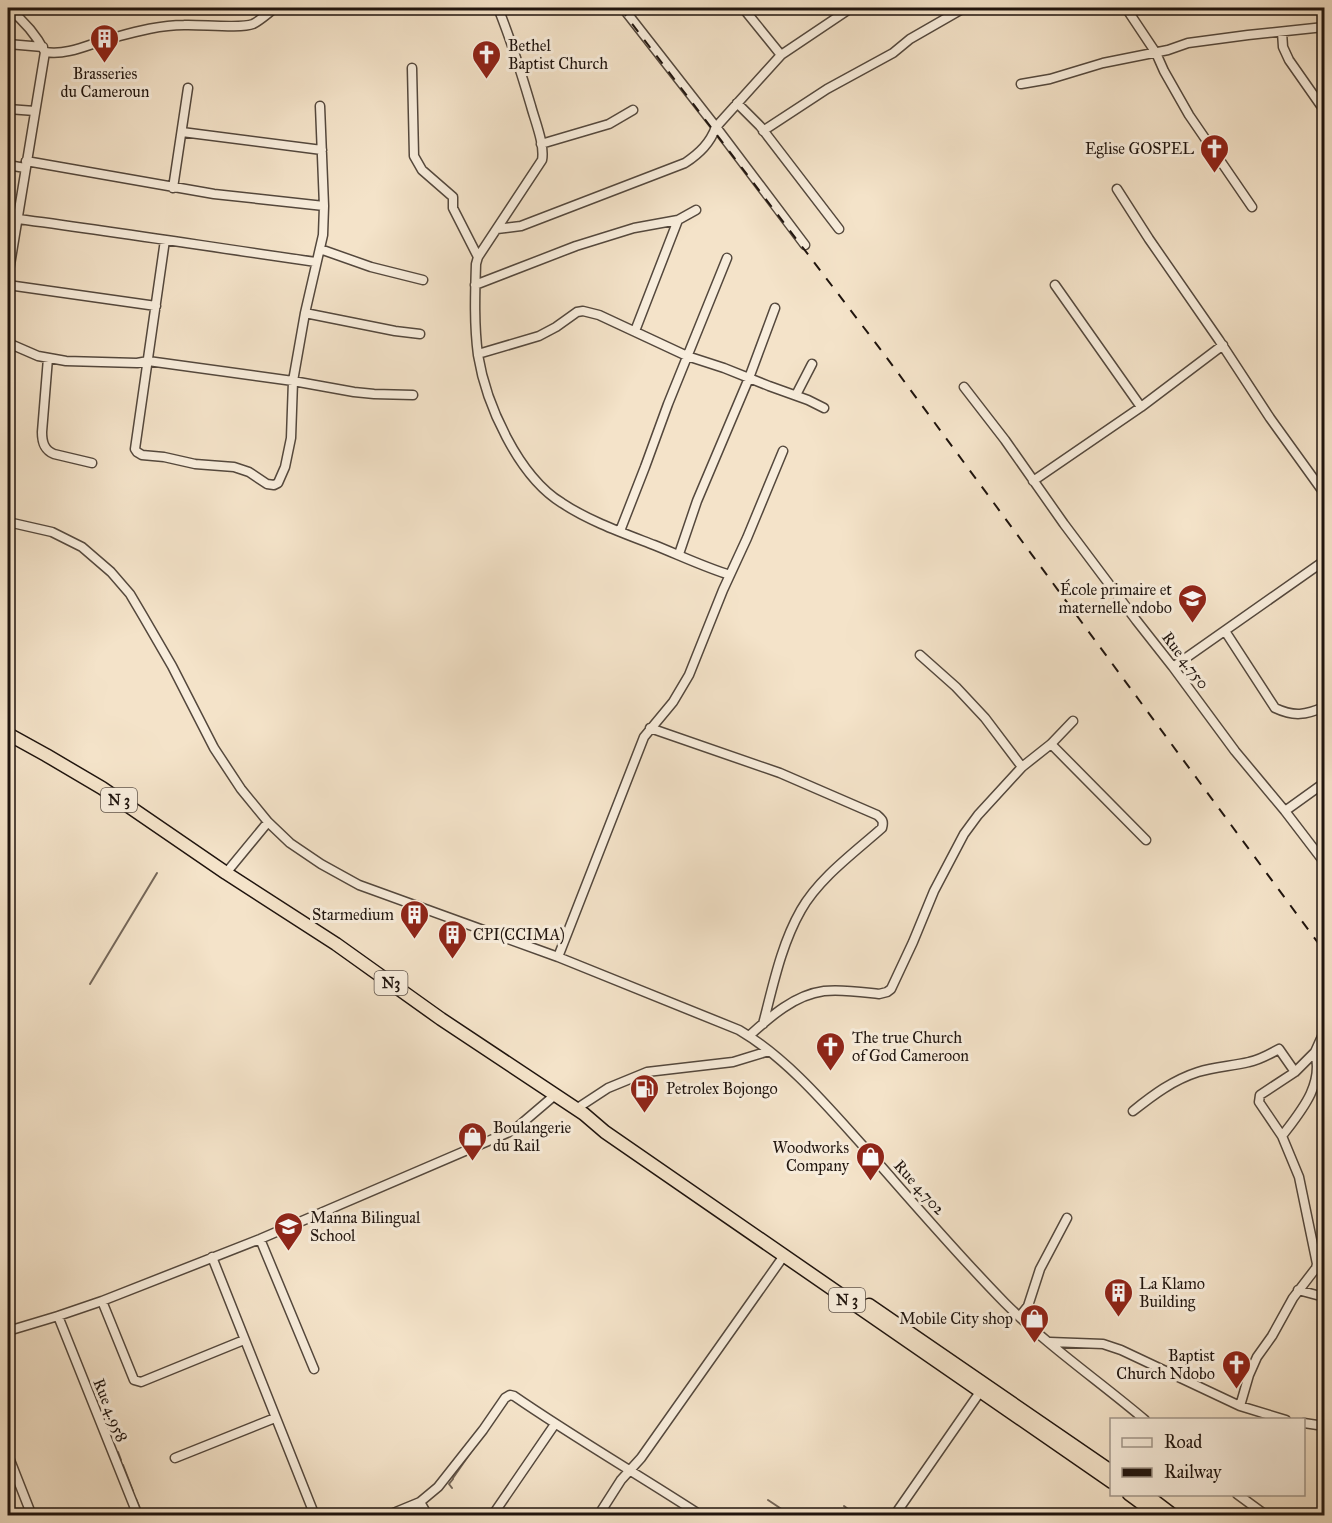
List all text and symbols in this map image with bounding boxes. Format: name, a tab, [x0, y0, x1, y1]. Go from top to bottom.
building icon: Brasseries du Cameroun	[89, 22, 121, 64]
place label: Bethel Baptist Church	[508, 36, 608, 73]
church icon: Bethel Baptist Church	[471, 38, 503, 80]
place label: Brasseries du Cameroun	[61, 64, 150, 101]
church icon: Eglise GOSPEL	[1199, 132, 1231, 174]
place label: Eglise GOSPEL	[1085, 139, 1194, 159]
place label: École primaire et maternelle ndobo	[1059, 578, 1172, 617]
school or university icon: École primaire et maternelle ndobo	[1177, 582, 1209, 624]
street label: Rue 4.750	[1158, 628, 1213, 693]
road number: N 3	[101, 788, 137, 812]
building icon: Starmedium	[399, 898, 431, 940]
place label: Starmedium	[312, 905, 395, 924]
building icon: CPI(CCIMA)	[436, 918, 468, 960]
place label: CPI(CCIMA)	[473, 925, 565, 945]
road number: N3	[374, 971, 408, 995]
place label: The true Church of God Cameroon	[852, 1028, 969, 1065]
church icon: The true Church of God Cameroon	[815, 1030, 847, 1072]
fuel station icon: Petrolex Bojongo	[629, 1072, 661, 1114]
place label: Petrolex Bojongo	[666, 1079, 778, 1099]
place label: Boulangerie du Rail	[493, 1118, 571, 1155]
shop icon: Boulangerie du Rail	[456, 1120, 488, 1162]
place label: Woodworks Company	[772, 1138, 849, 1175]
shop icon: Woodworks Company	[854, 1140, 886, 1182]
street label: Rue 4.702	[890, 1156, 949, 1219]
place label: Manna Bilingual School	[310, 1208, 421, 1245]
school or university icon: Manna Bilingual School	[273, 1210, 305, 1252]
place label: La Klamo Building	[1139, 1274, 1205, 1312]
building icon: La Klamo Building	[1102, 1276, 1134, 1318]
road number: N 3	[829, 1288, 865, 1312]
shop icon: Mobile City shop	[1018, 1302, 1050, 1344]
place label: Mobile City shop	[899, 1309, 1013, 1328]
place label: Baptist Church Ndobo	[1116, 1346, 1215, 1383]
church icon: Baptist Church Ndobo	[1220, 1348, 1252, 1390]
street label: Rue 4.958	[89, 1376, 132, 1445]
legend	[1110, 1418, 1305, 1496]
text: Road	[1164, 1431, 1202, 1453]
text: Railway	[1164, 1461, 1222, 1483]

